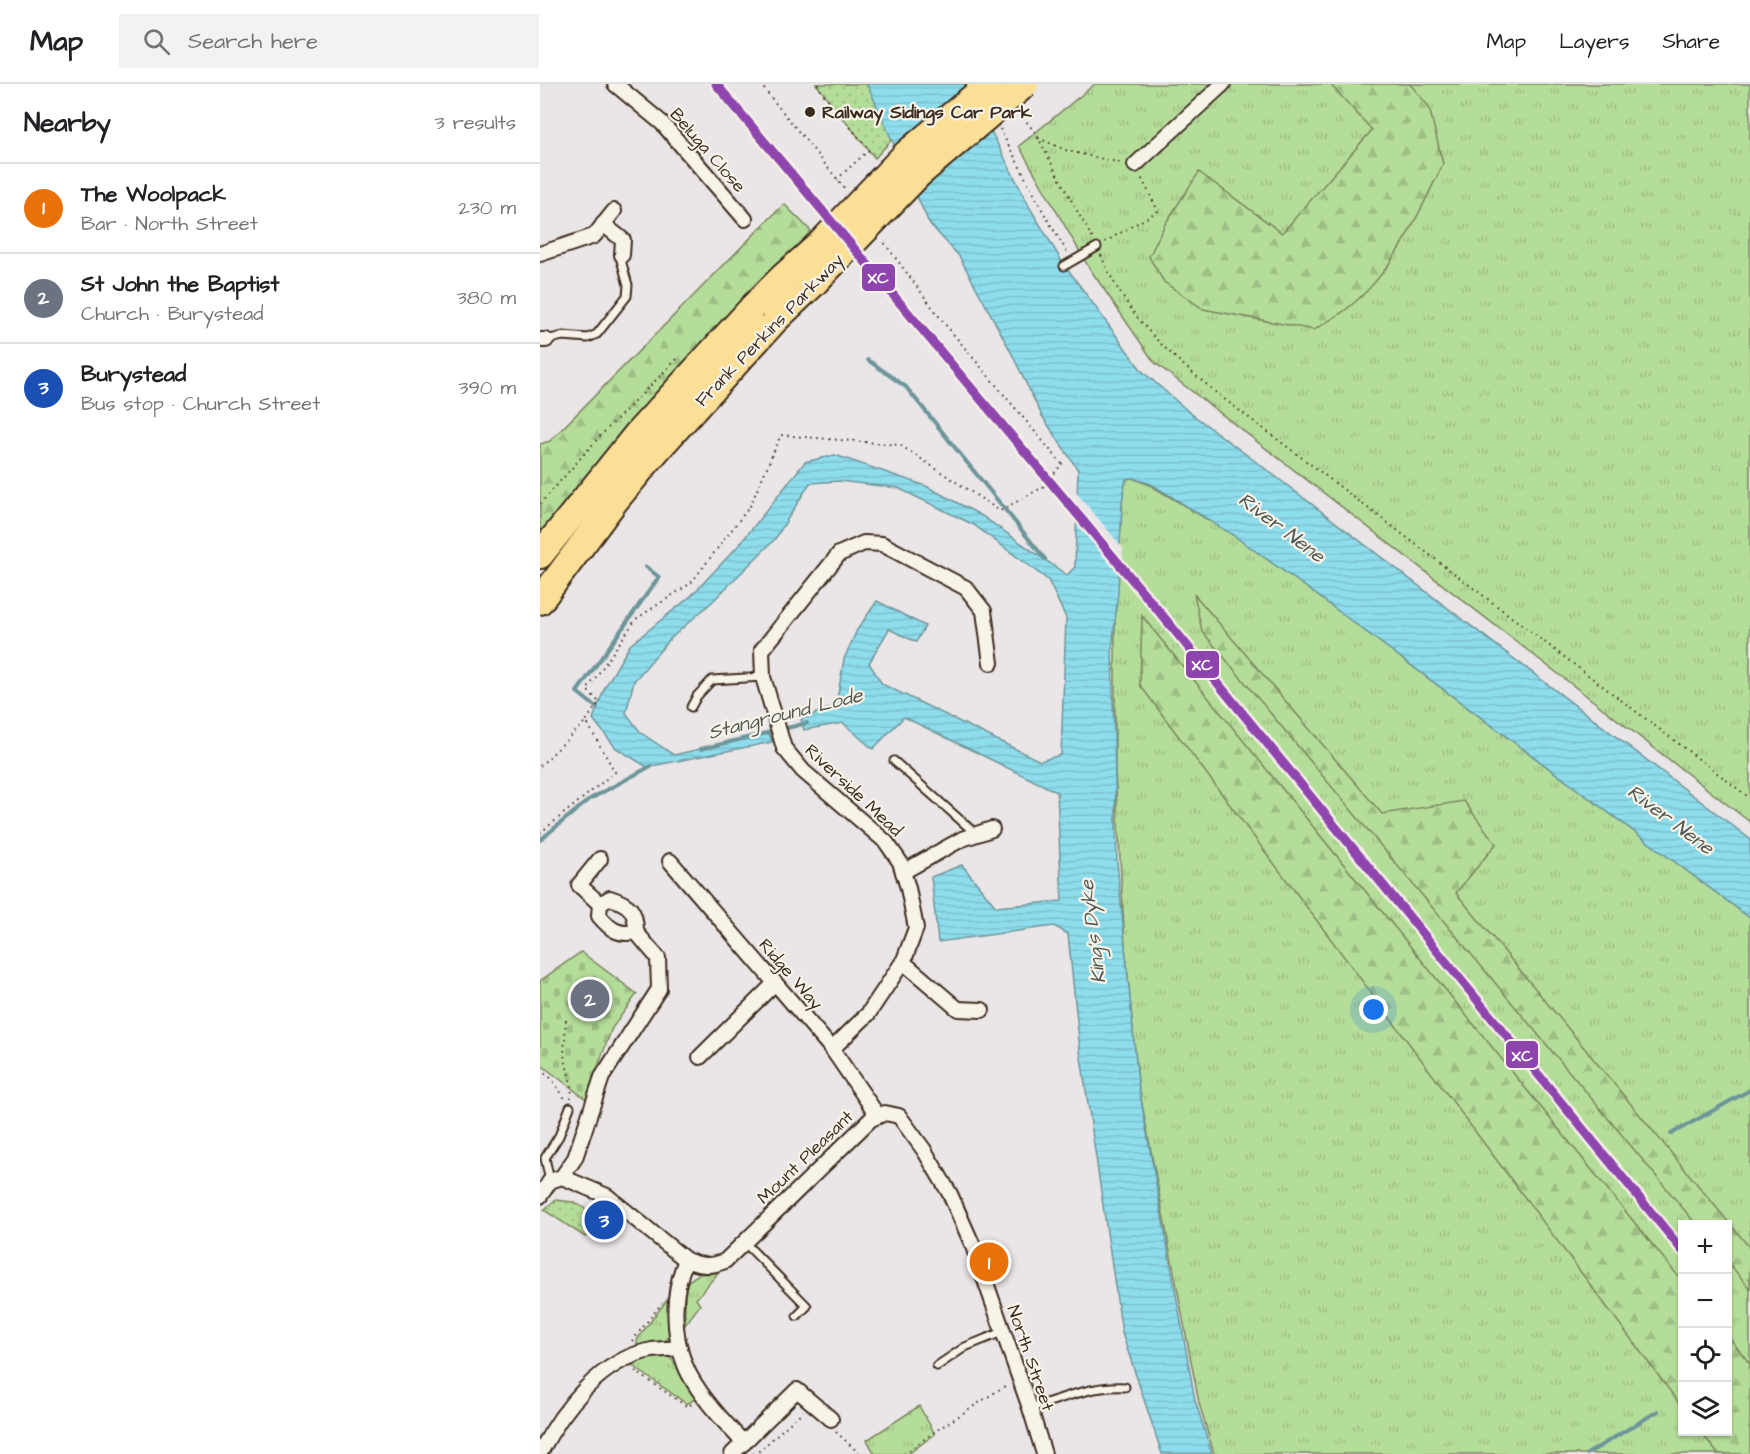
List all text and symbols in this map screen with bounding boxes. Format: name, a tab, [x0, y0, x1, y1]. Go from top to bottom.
search box	[119, 14, 539, 68]
text: Map	[30, 22, 83, 61]
icon: search	[140, 25, 173, 58]
text: Search here	[188, 26, 318, 57]
text: Map	[1486, 27, 1526, 56]
text: Layers	[1559, 27, 1629, 56]
text: Share	[1662, 27, 1720, 56]
place label: Railway Sidings Car Park	[822, 100, 1033, 126]
street label: Beluga Close	[663, 103, 752, 199]
text: Nearby	[24, 105, 111, 141]
marker: Railway Sidings Car Park	[803, 105, 817, 119]
text: 3 results	[434, 109, 516, 137]
text: The Woolpack	[81, 179, 226, 210]
text: 1	[42, 194, 45, 222]
text: 230 m	[458, 194, 516, 222]
text: Bar · North Street	[81, 210, 258, 238]
street label: Frank Perkins Parkway	[689, 248, 850, 413]
line badge: XC	[861, 263, 896, 292]
text: XC	[868, 267, 889, 289]
text: St John the Baptist	[81, 269, 279, 300]
text: 2	[38, 284, 49, 312]
text: 380 m	[457, 284, 516, 312]
text: Church · Burystead	[81, 300, 263, 328]
text: Burystead	[81, 359, 186, 390]
text: 3	[38, 374, 49, 402]
text: 390 m	[458, 374, 516, 402]
text: Bus stop · Church Street	[81, 390, 320, 418]
water label: River Nene	[1232, 486, 1331, 570]
line badge: XC	[1185, 650, 1220, 679]
text: XC	[1192, 654, 1213, 676]
water label: Stanground Lode	[705, 681, 867, 748]
street label: Riverside Mead	[799, 738, 908, 842]
water label: River Nene	[1621, 778, 1720, 862]
water label: King's Dyke	[1073, 877, 1114, 985]
street label: Ridge Way	[752, 933, 829, 1016]
pin: 2	[571, 976, 610, 1022]
your location	[1359, 995, 1388, 1024]
line badge: XC	[1505, 1040, 1539, 1069]
text: XC	[1512, 1045, 1533, 1067]
street label: Mount Pleasant	[752, 1104, 860, 1210]
pin: 3	[584, 1198, 624, 1242]
map controls	[1678, 1220, 1732, 1436]
button: +	[1678, 1220, 1732, 1274]
pin: 1	[970, 1240, 1008, 1284]
button: −	[1678, 1274, 1732, 1328]
street label: North Street	[1001, 1302, 1061, 1415]
button: locate	[1678, 1328, 1732, 1382]
button: layers	[1678, 1382, 1732, 1436]

